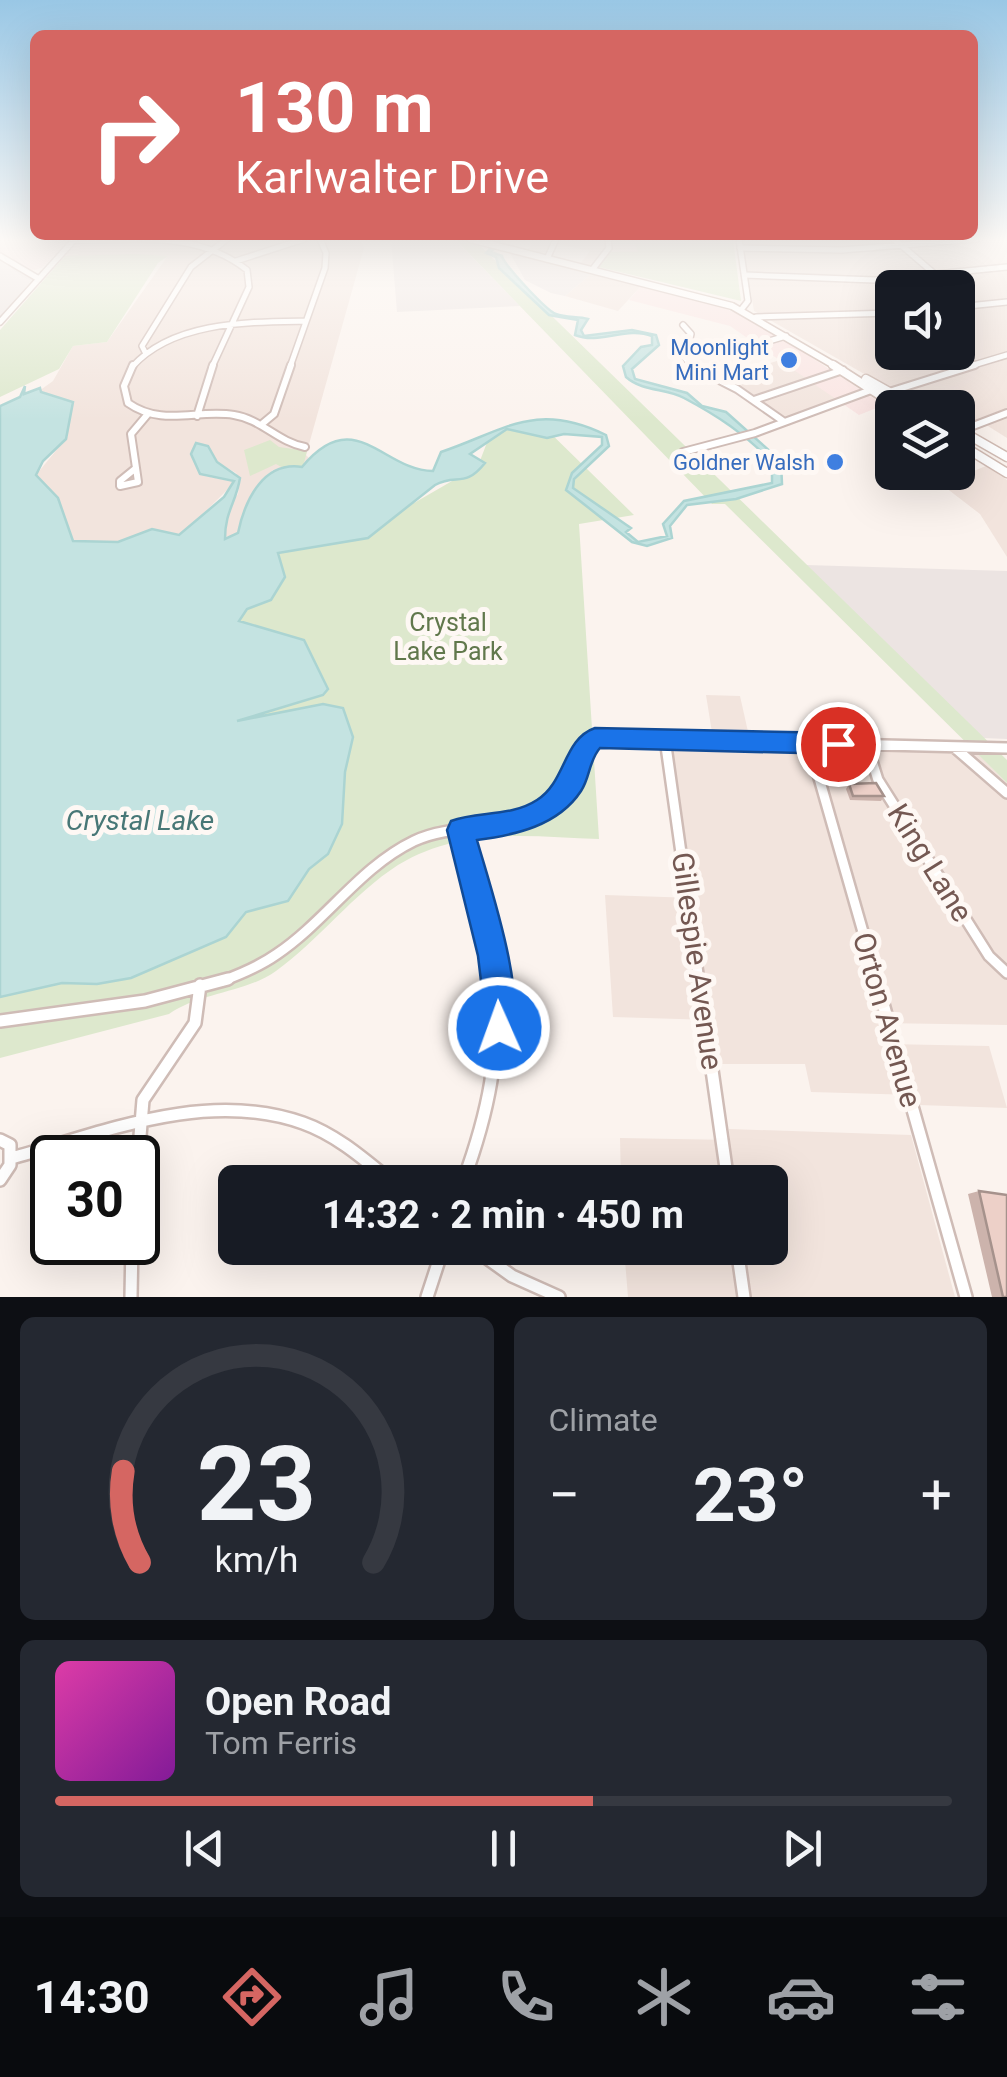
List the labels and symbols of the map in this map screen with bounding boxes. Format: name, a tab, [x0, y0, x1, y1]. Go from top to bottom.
place label: Moonlight Mini Mart	[670, 335, 769, 385]
marker: Moonlight Mini Mart	[778, 349, 800, 371]
place label: Goldner Walsh	[673, 450, 815, 475]
marker: Goldner Walsh	[824, 451, 846, 473]
park label: Crystal Lake Park	[393, 608, 503, 666]
pin	[796, 702, 881, 787]
street label: King Lane	[881, 798, 980, 928]
water label: Crystal Lake	[66, 804, 214, 837]
street label: Gillespie Avenue	[665, 850, 730, 1072]
street label: Orton Avenue	[846, 928, 929, 1111]
position arrow	[447, 976, 551, 1080]
speed limit sign: 30	[30, 1135, 160, 1265]

